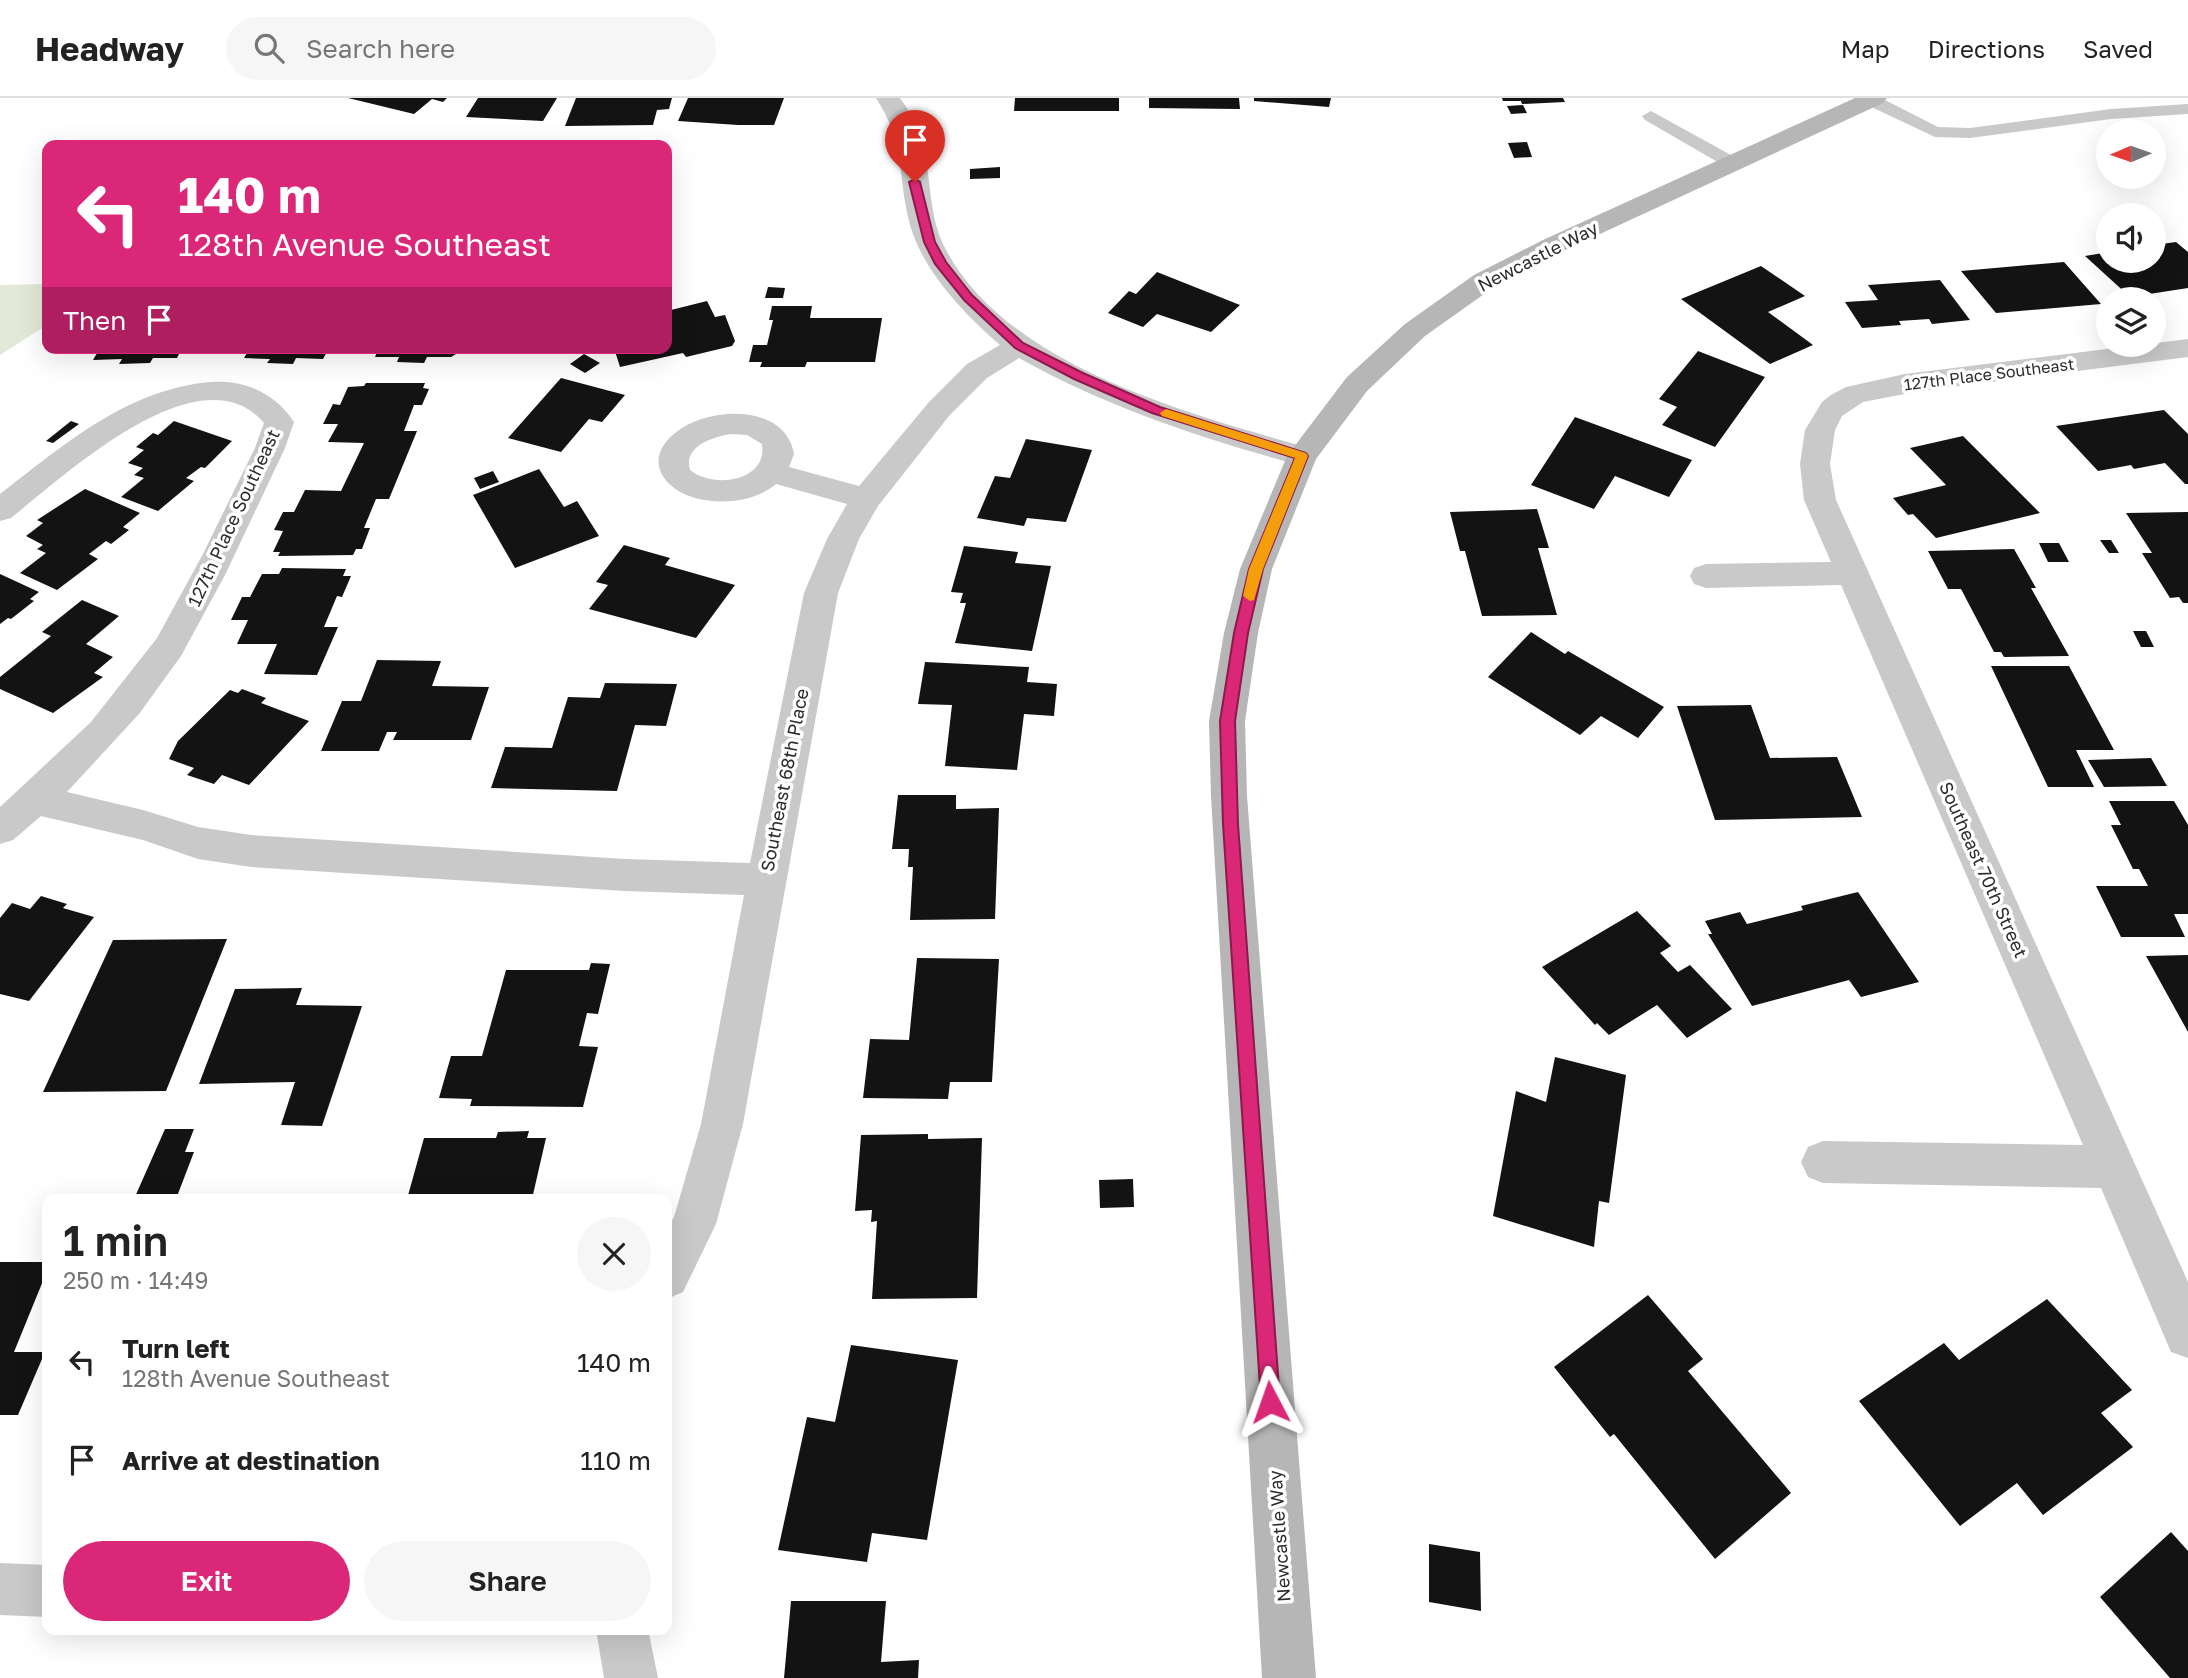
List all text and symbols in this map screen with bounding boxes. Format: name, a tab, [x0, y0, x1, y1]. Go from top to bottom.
search box	[226, 17, 716, 80]
text: Headway	[35, 29, 184, 68]
icon: search	[250, 29, 288, 67]
text: Search here	[306, 33, 455, 64]
text: Map	[1841, 34, 1890, 63]
text: Directions	[1928, 34, 2045, 63]
text: Saved	[2083, 34, 2153, 63]
pin	[885, 110, 945, 182]
north arrow	[2096, 119, 2166, 189]
map controls	[2096, 119, 2166, 357]
icon: arrive	[896, 121, 934, 159]
text: 140 m	[178, 165, 321, 224]
icon: left	[63, 168, 154, 259]
button: sound	[2096, 203, 2166, 273]
street label: Newcastle Way	[1474, 216, 1601, 296]
text: 128th Avenue Southeast	[178, 225, 551, 263]
button: layers	[2096, 287, 2166, 357]
icon: arrive	[140, 301, 178, 339]
text: Then	[63, 305, 126, 336]
street label: 127th Place Southeast	[1903, 354, 2075, 394]
street label: 127th Place Southeast	[182, 426, 284, 610]
street label: Southeast 68th Place	[755, 686, 813, 873]
street label: Southeast 70th Street	[1935, 778, 2033, 961]
text: 1 min	[63, 1215, 168, 1265]
button: close	[577, 1217, 651, 1291]
text: 250 m · 14:49	[63, 1266, 208, 1294]
text: Turn left	[122, 1333, 230, 1364]
icon: left	[63, 1343, 101, 1381]
text: 140 m	[577, 1347, 651, 1378]
text: 128th Avenue Southeast	[122, 1364, 390, 1392]
position arrow	[1233, 1365, 1307, 1439]
icon: arrive	[63, 1441, 101, 1479]
text: Arrive at destination	[122, 1445, 380, 1476]
text: 110 m	[580, 1445, 651, 1476]
street label: Newcastle Way	[1263, 1469, 1295, 1603]
button: Exit	[63, 1541, 350, 1621]
button: Share	[364, 1541, 651, 1621]

